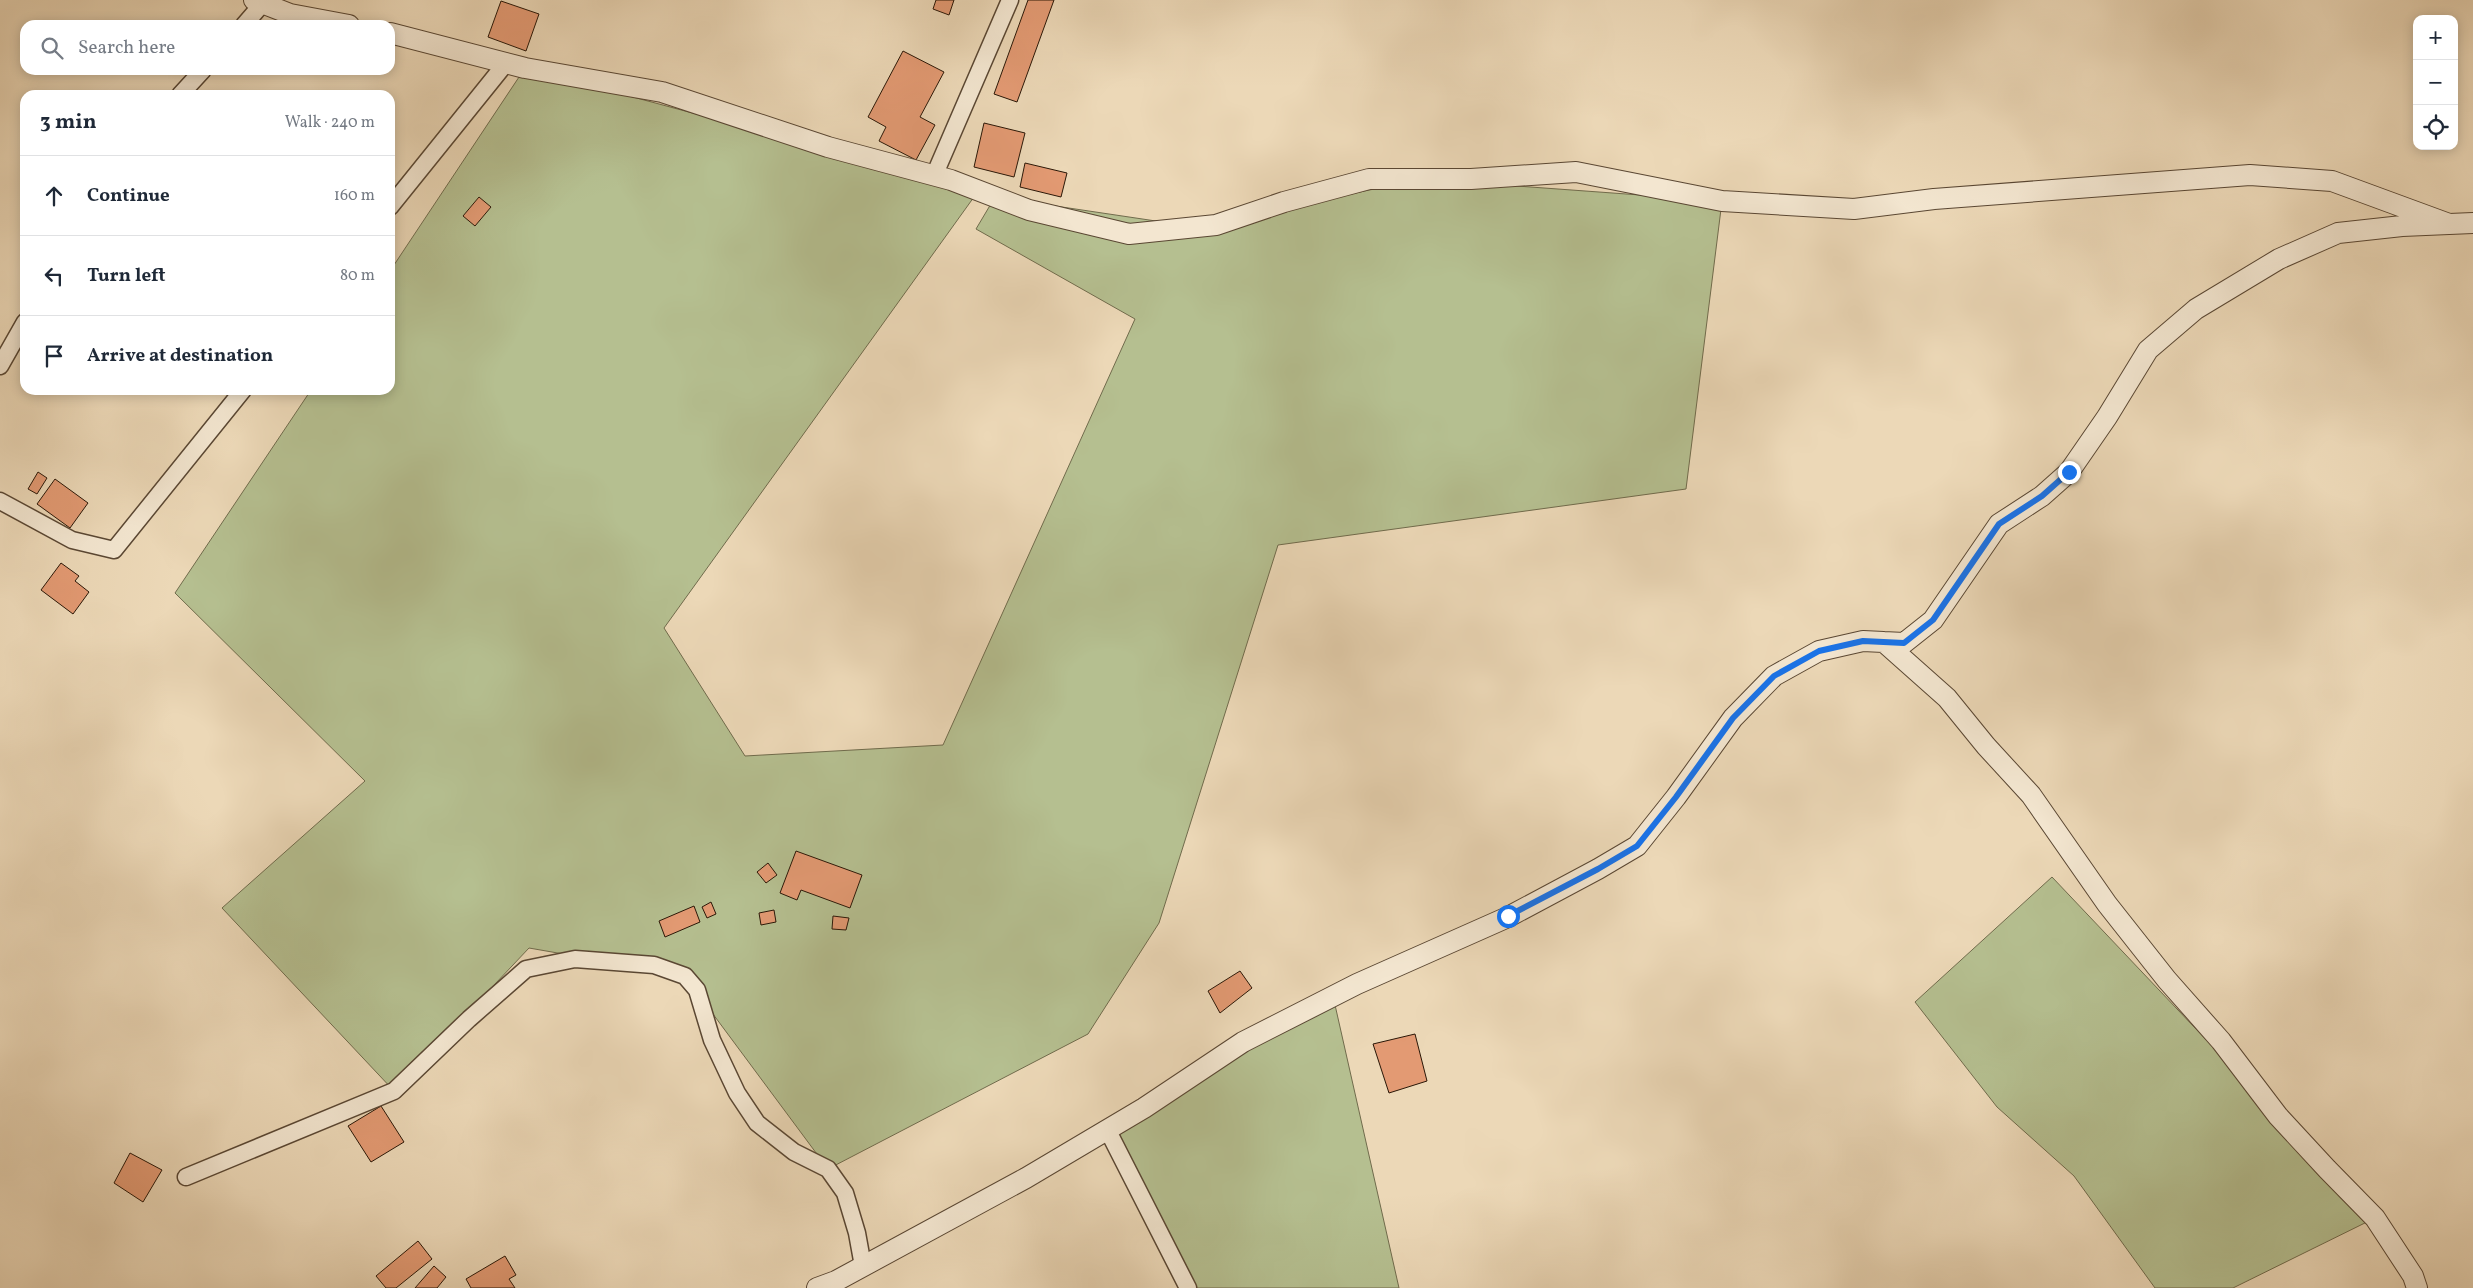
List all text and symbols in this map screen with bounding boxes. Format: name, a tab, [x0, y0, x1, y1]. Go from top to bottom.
map controls	[2413, 15, 2458, 150]
button: +	[2413, 15, 2458, 60]
search box	[20, 20, 395, 75]
icon: search	[38, 34, 66, 62]
text: Search here	[78, 35, 175, 61]
button: −	[2413, 60, 2458, 105]
button: locate	[2413, 105, 2458, 150]
text: 3 min	[40, 108, 96, 137]
text: Walk · 240 m	[285, 112, 375, 134]
icon: ahead	[40, 182, 68, 210]
text: Continue	[87, 183, 170, 209]
text: 160 m	[334, 185, 375, 207]
icon: left	[40, 262, 68, 290]
text: Turn left	[87, 263, 166, 289]
text: 80 m	[340, 265, 375, 287]
icon: arrive	[40, 342, 68, 370]
text: Arrive at destination	[87, 343, 273, 369]
route end	[2058, 461, 2081, 484]
route start	[1497, 905, 1520, 928]

